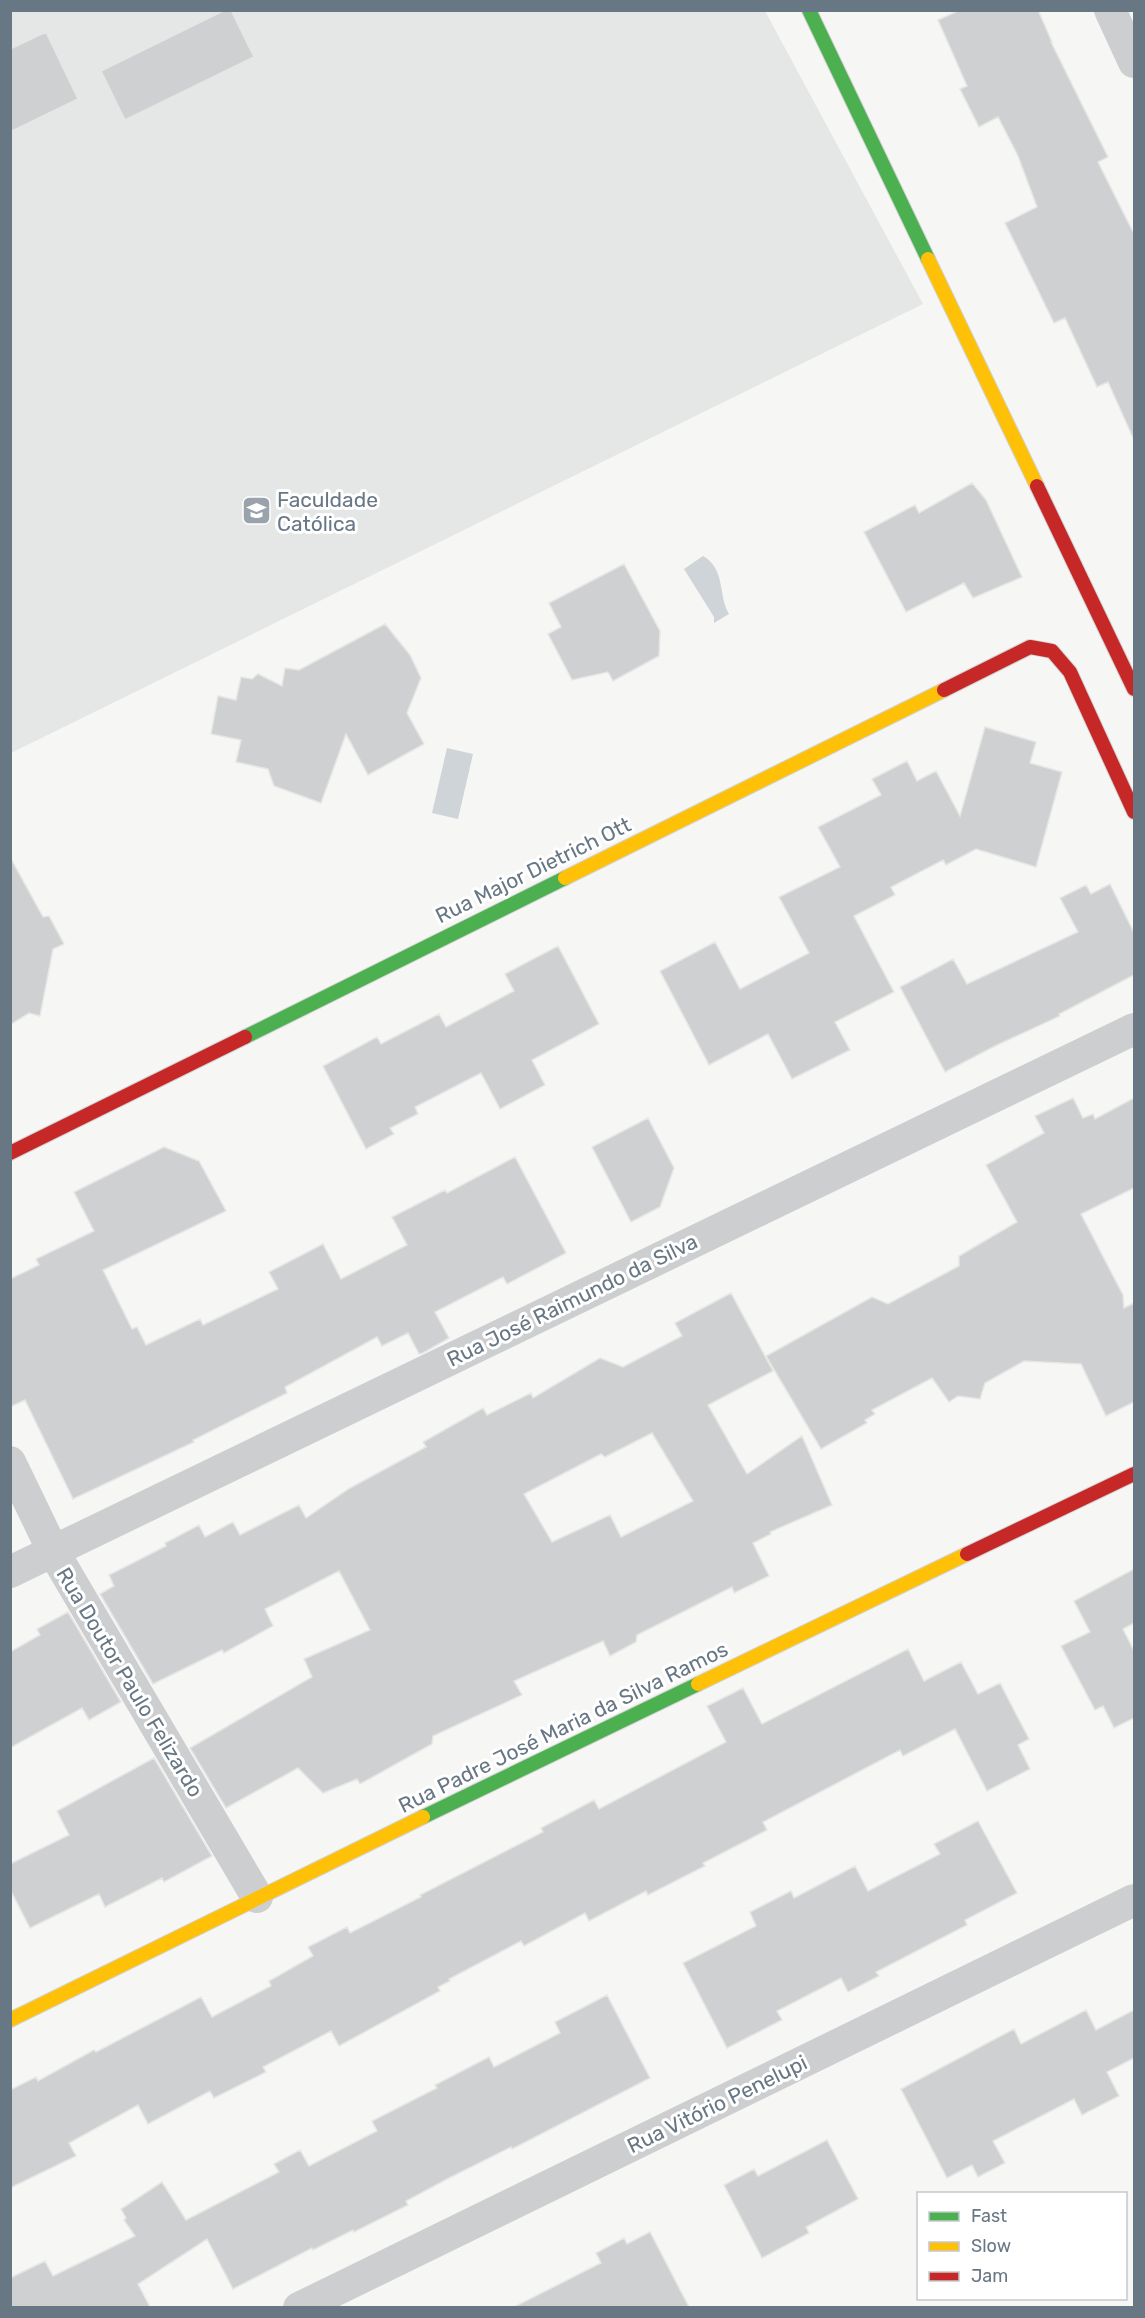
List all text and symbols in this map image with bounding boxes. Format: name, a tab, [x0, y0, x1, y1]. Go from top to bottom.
place label: Faculdade Católica	[277, 487, 378, 536]
school or university icon: Faculdade Católica	[240, 495, 272, 527]
street label: Rua Major Dietrich Ott	[431, 812, 635, 928]
street label: Rua José Raimundo da Silva	[443, 1228, 701, 1372]
street label: Rua Doutor Paulo Felizardo	[51, 1563, 209, 1801]
street label: Rua Padre José Maria da Silva Ramos	[394, 1636, 732, 1818]
street label: Rua Vitório Penelupi	[623, 2050, 811, 2158]
legend	[917, 2192, 1127, 2300]
text: Fast	[971, 2205, 1007, 2227]
text: Slow	[971, 2235, 1011, 2257]
text: Jam	[971, 2265, 1008, 2287]

